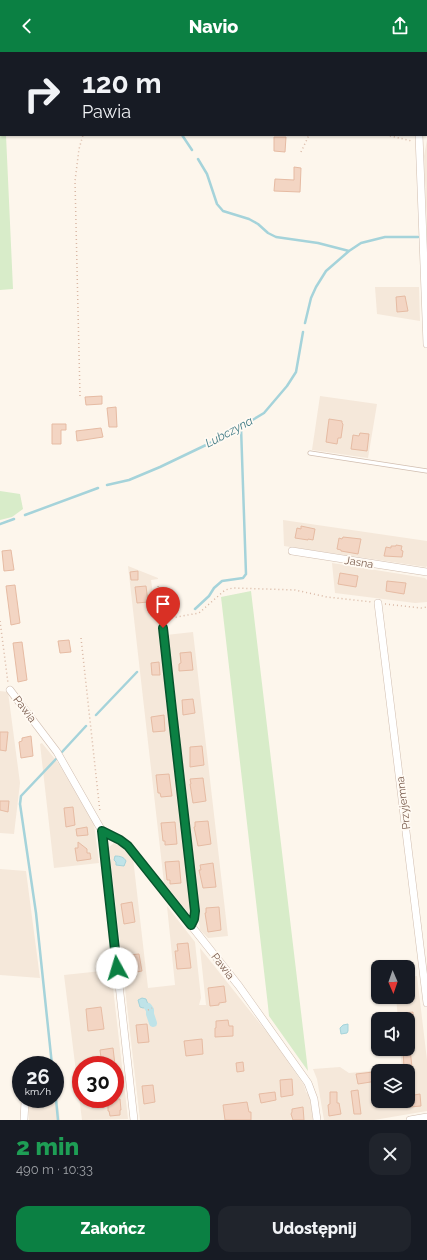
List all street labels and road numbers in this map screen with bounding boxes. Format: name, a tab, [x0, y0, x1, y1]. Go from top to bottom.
street label: Jasna	[344, 554, 374, 571]
street label: Pawia	[10, 693, 39, 725]
street label: Przyjemna	[394, 776, 413, 830]
street label: Pawia	[208, 951, 237, 982]

